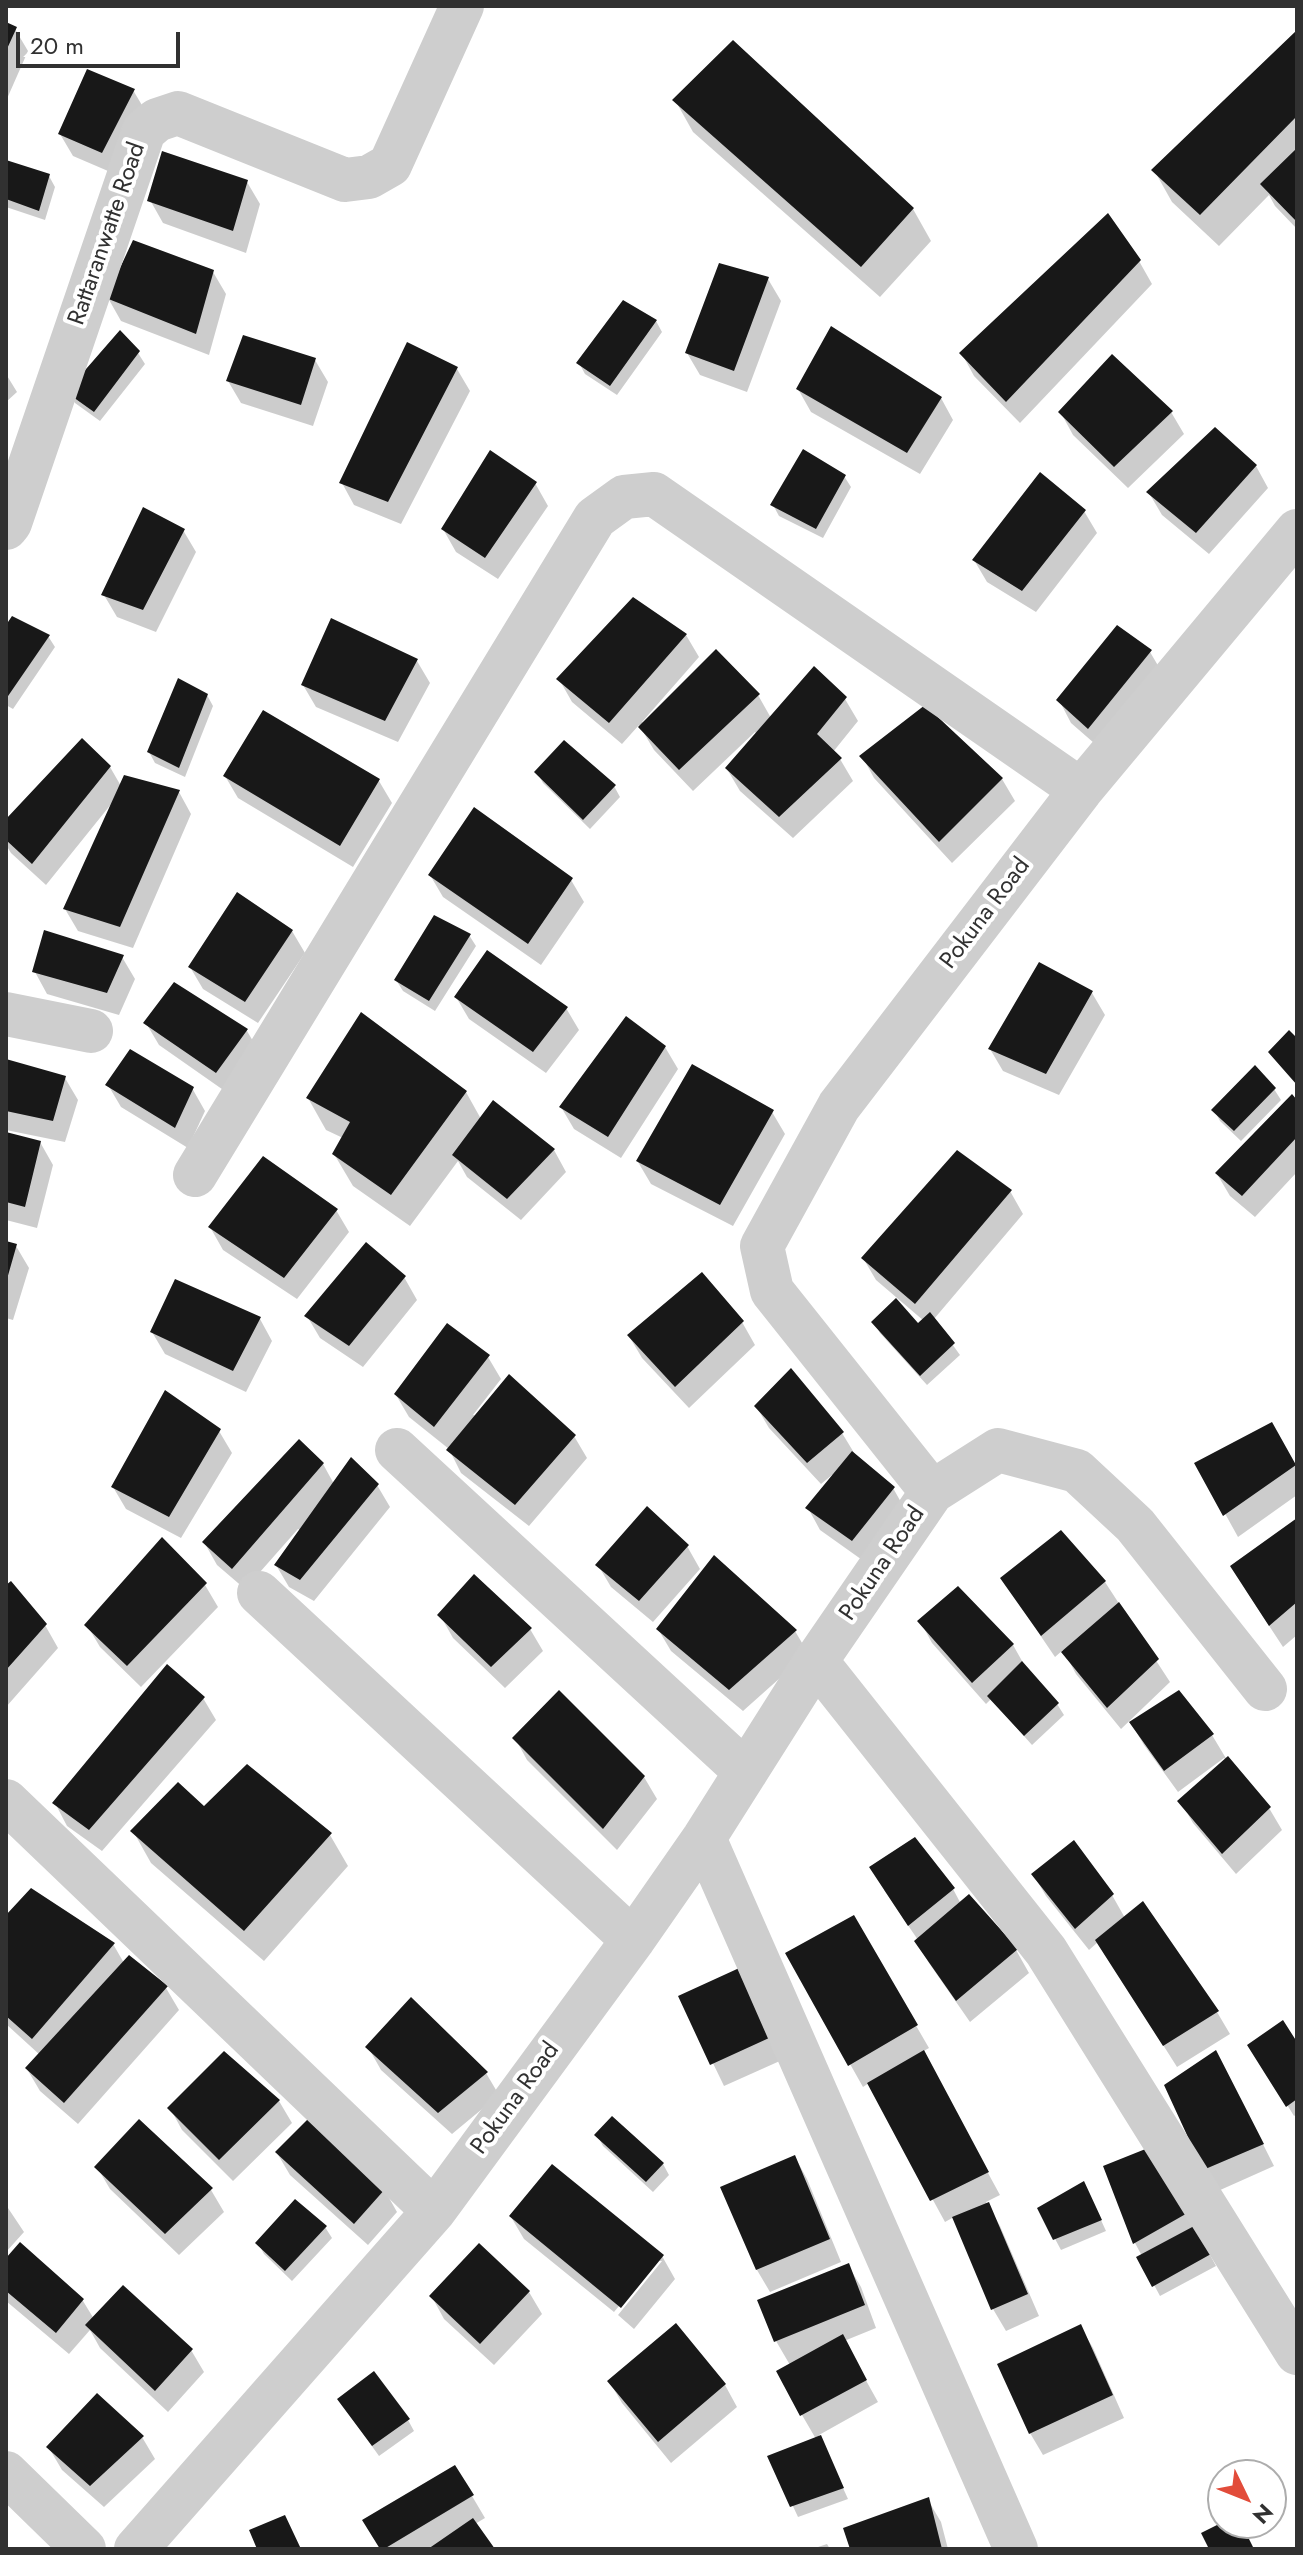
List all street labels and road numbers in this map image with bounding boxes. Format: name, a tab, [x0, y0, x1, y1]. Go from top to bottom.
street label: Rattaranwatte Road	[63, 139, 153, 329]
street label: Pokuna Road	[935, 853, 1037, 975]
street label: Pokuna Road	[834, 1501, 932, 1627]
street label: Pokuna Road	[466, 2037, 566, 2161]

